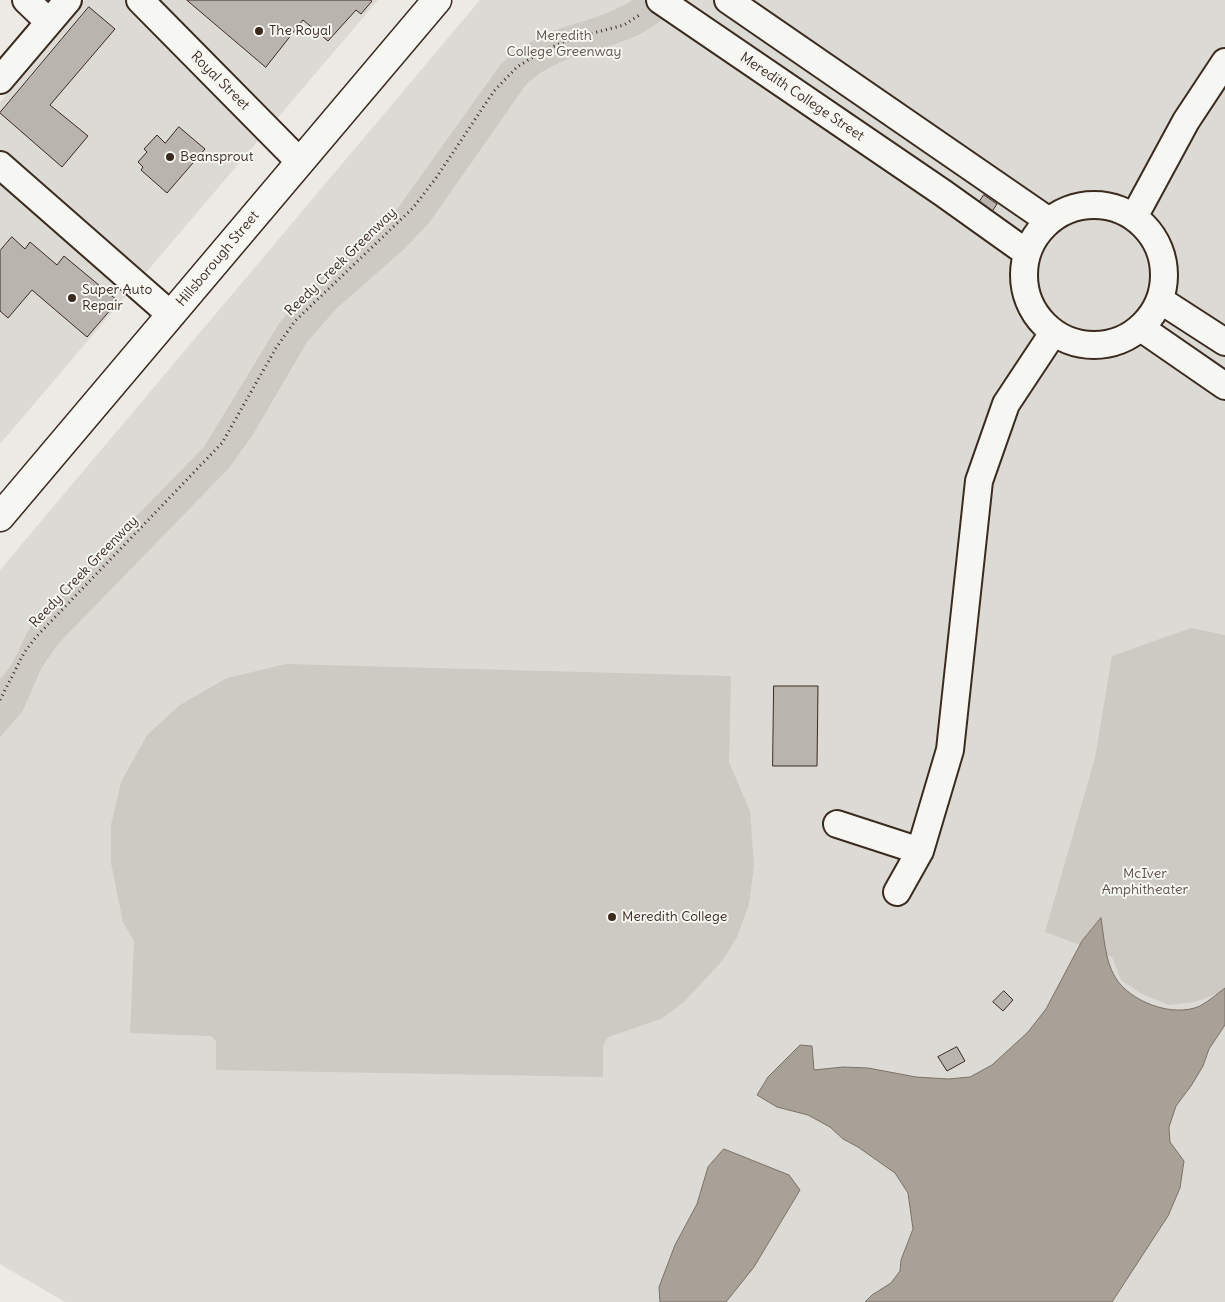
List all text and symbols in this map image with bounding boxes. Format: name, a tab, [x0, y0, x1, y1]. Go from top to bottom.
place label: The Royal	[269, 23, 331, 39]
marker: The Royal	[253, 25, 265, 37]
park label: Meredith College Greenway	[507, 28, 621, 60]
street label: Royal Street	[187, 48, 253, 114]
street label: Meredith College Street	[737, 49, 867, 145]
place label: Beansprout	[180, 149, 254, 165]
marker: Beansprout	[164, 151, 176, 163]
street label: Reedy Creek Greenway	[282, 204, 400, 320]
street label: Hillsborough Street	[173, 208, 263, 310]
place label: Super Auto Repair	[82, 282, 152, 314]
marker: Super Auto Repair	[66, 292, 78, 304]
street label: Reedy Creek Greenway	[26, 513, 142, 631]
park label: McIver Amphitheater	[1102, 866, 1188, 899]
place label: Meredith College	[622, 909, 727, 925]
marker: Meredith College	[606, 911, 618, 923]

